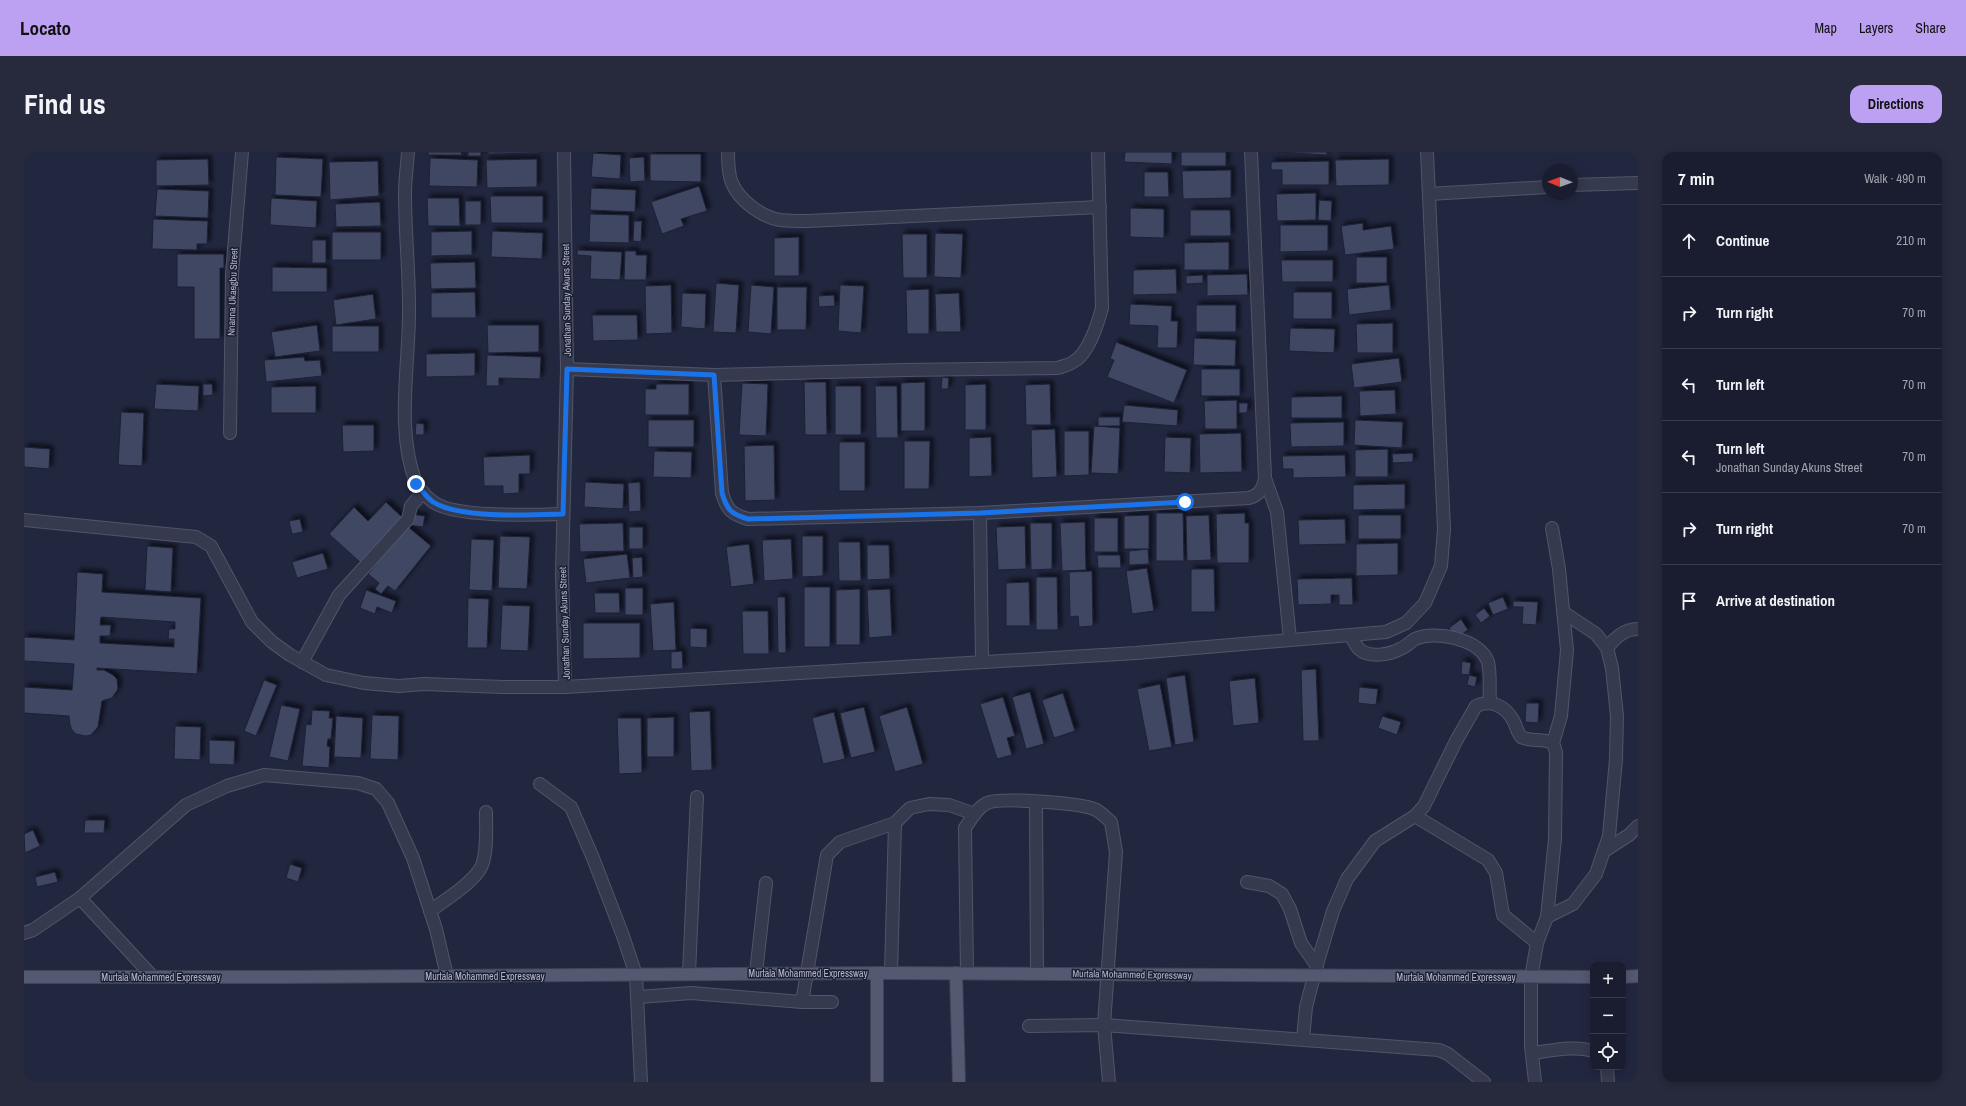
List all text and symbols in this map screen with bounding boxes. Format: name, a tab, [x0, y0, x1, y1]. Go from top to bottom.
text: Locato	[20, 15, 71, 41]
text: Map	[1815, 19, 1837, 37]
text: Layers	[1859, 19, 1893, 37]
text: Share	[1915, 19, 1946, 37]
text: Find us	[24, 85, 106, 123]
button: Directions	[1850, 85, 1942, 123]
north arrow	[1542, 164, 1578, 200]
text: 7 min	[1678, 167, 1714, 190]
text: Walk · 490 m	[1864, 170, 1926, 187]
icon: ahead	[1678, 230, 1700, 252]
text: Continue	[1716, 230, 1769, 251]
text: 210 m	[1896, 232, 1926, 249]
street label: Jonathan Sunday Akuns Street	[559, 243, 574, 356]
street label: Nnanna Ukaegbu Street	[224, 247, 241, 336]
icon: right	[1678, 302, 1700, 324]
text: Turn right	[1716, 302, 1773, 323]
text: 70 m	[1902, 304, 1926, 321]
icon: left	[1678, 374, 1700, 396]
text: Turn left	[1716, 374, 1764, 395]
text: 70 m	[1902, 376, 1926, 393]
text: Turn left	[1716, 438, 1764, 459]
icon: left	[1678, 446, 1700, 468]
text: 70 m	[1902, 448, 1926, 465]
text: Jonathan Sunday Akuns Street	[1716, 459, 1862, 476]
route end	[407, 475, 425, 493]
route start	[1176, 493, 1194, 511]
icon: right	[1678, 518, 1700, 540]
text: Turn right	[1716, 518, 1773, 539]
text: 70 m	[1902, 520, 1926, 537]
street label: Jonathan Sunday Akuns Street	[556, 566, 573, 679]
icon: arrive	[1678, 590, 1700, 612]
text: Arrive at destination	[1716, 590, 1835, 611]
map controls	[1590, 962, 1626, 1070]
button: +	[1590, 962, 1626, 998]
street label: Murtala Mohammed Expressway	[748, 967, 869, 980]
street label: Murtala Mohammed Expressway	[1072, 967, 1193, 982]
street label: Murtala Mohammed Expressway	[425, 970, 546, 983]
street label: Murtala Mohammed Expressway	[101, 971, 222, 984]
street label: Murtala Mohammed Expressway	[1396, 971, 1517, 984]
button: −	[1590, 998, 1626, 1034]
button: locate	[1590, 1034, 1626, 1070]

